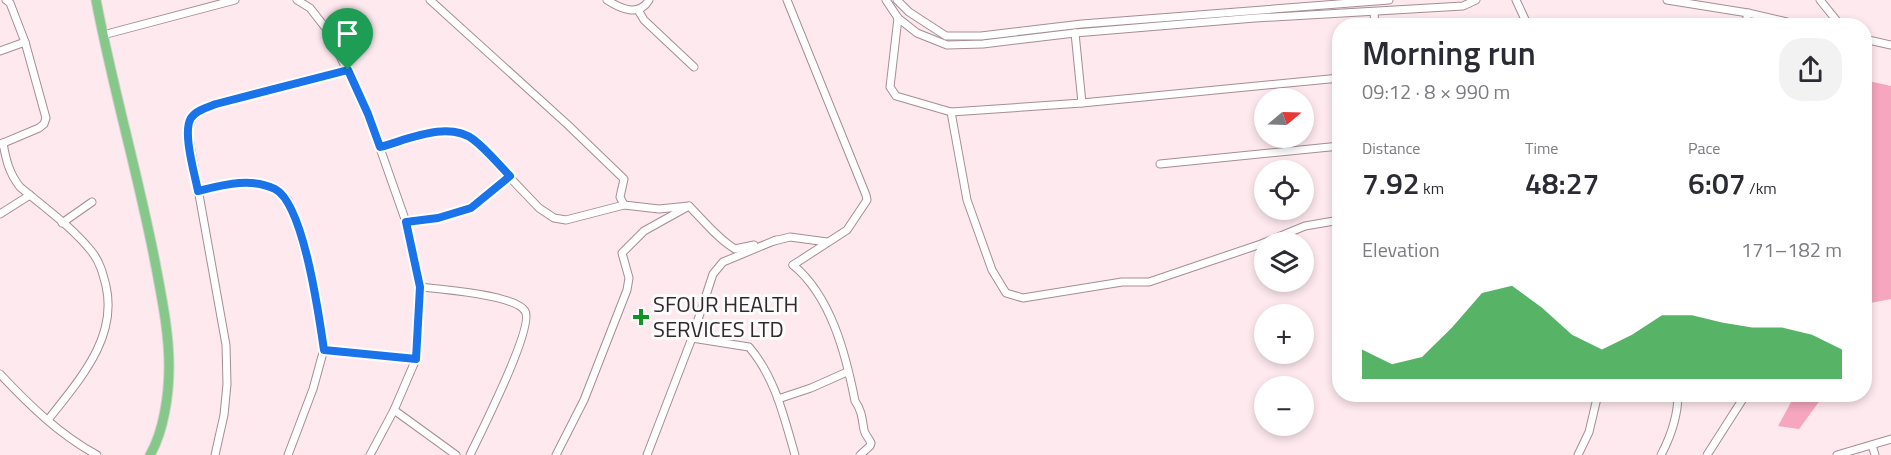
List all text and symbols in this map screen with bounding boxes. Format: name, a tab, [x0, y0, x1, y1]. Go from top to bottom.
pin	[322, 8, 373, 70]
icon: arrive	[331, 17, 364, 50]
text: Morning run	[1362, 28, 1536, 78]
button: share	[1779, 38, 1842, 101]
text: 09:12 · 8 × 990 m	[1362, 76, 1510, 107]
north arrow	[1254, 88, 1314, 148]
map controls	[1254, 88, 1314, 436]
text: Distance	[1362, 136, 1420, 160]
text: Time	[1525, 136, 1558, 160]
text: Pace	[1688, 136, 1720, 160]
button: locate	[1254, 160, 1314, 220]
text: 7.92	[1362, 160, 1420, 206]
text: 48:27	[1525, 160, 1599, 206]
text: 6:07	[1688, 160, 1746, 206]
text: km	[1420, 176, 1444, 200]
text: /km	[1746, 176, 1777, 200]
button: layers	[1254, 232, 1314, 292]
text: Elevation	[1362, 234, 1440, 265]
text: 171–182 m	[1741, 234, 1842, 265]
place label: SFOUR HEALTH SERVICES LTD	[653, 287, 798, 346]
button: +	[1254, 304, 1314, 364]
marker: SFOUR HEALTH SERVICES LTD	[634, 310, 648, 324]
button: −	[1254, 376, 1314, 436]

